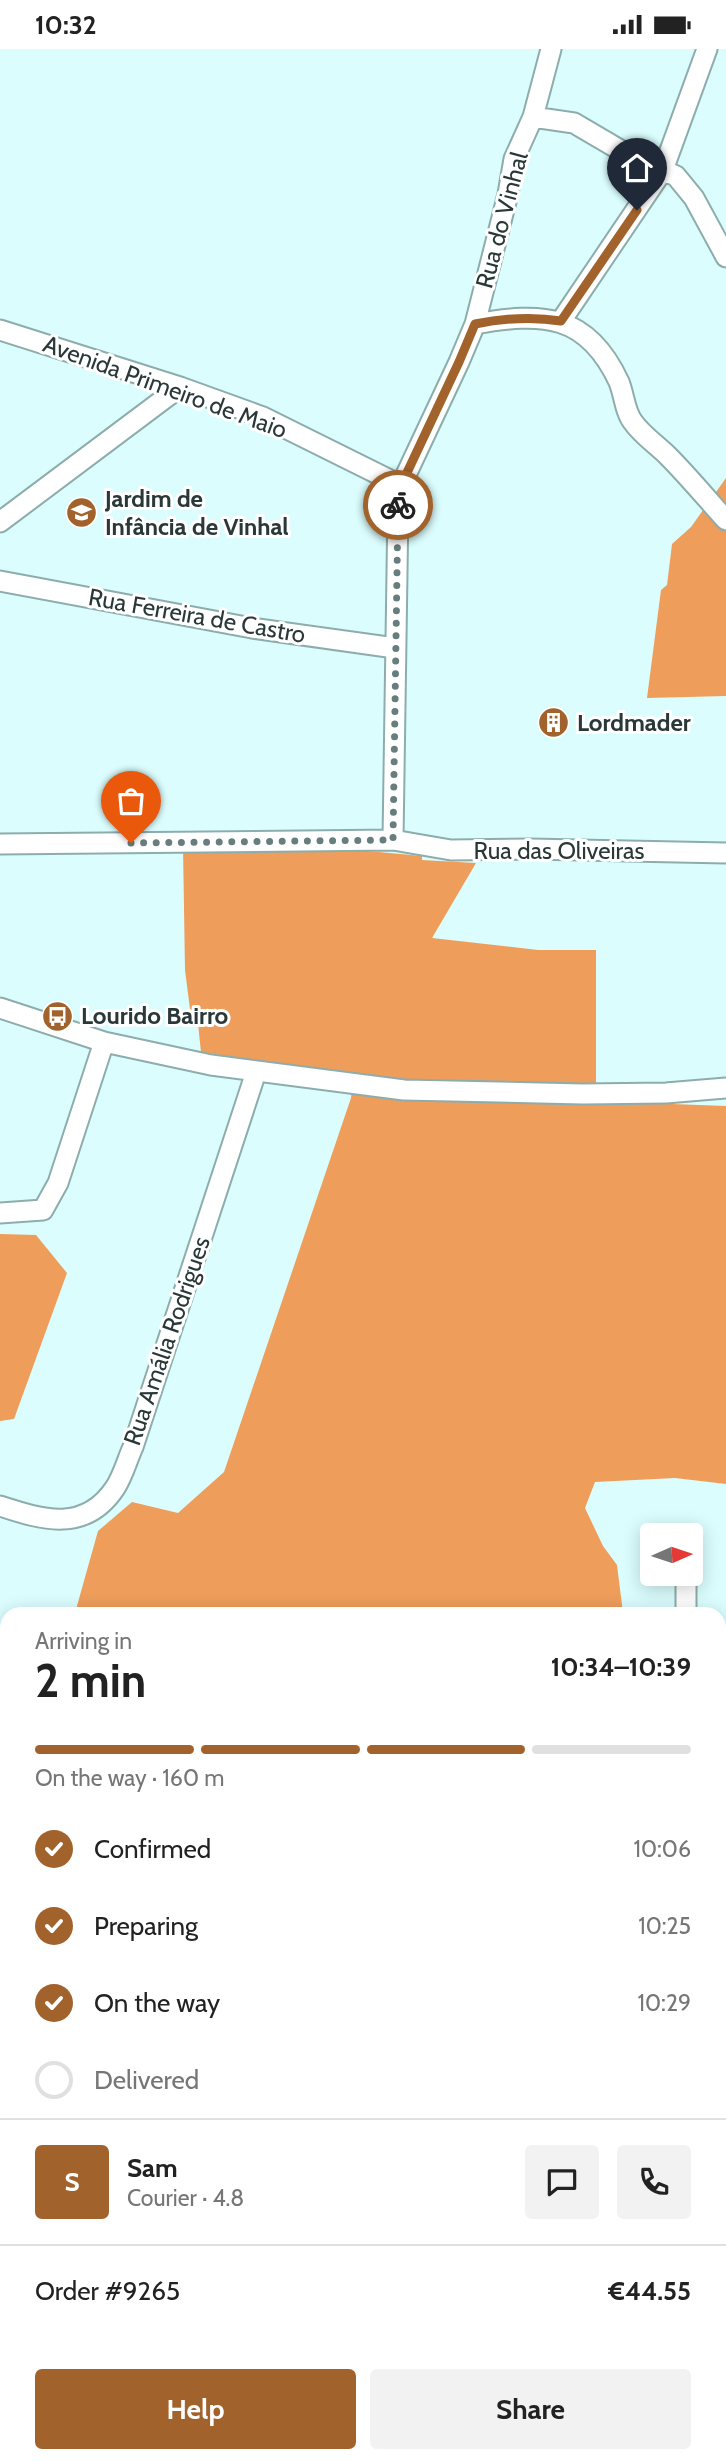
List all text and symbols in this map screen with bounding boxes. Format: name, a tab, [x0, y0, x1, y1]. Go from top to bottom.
text: 10:32	[35, 9, 97, 41]
pin	[607, 138, 667, 210]
street label: Rua do Vinhal	[469, 148, 534, 291]
icon: home	[618, 149, 656, 187]
street label: Avenida Primeiro de Maio	[39, 329, 291, 444]
courier	[363, 470, 433, 540]
place label: Jardim de Infância de Vinhal	[104, 484, 289, 541]
icon: bike	[379, 486, 417, 524]
school or university icon: Jardim de Infância de Vinhal	[65, 496, 99, 530]
street label: Rua Ferreira de Castro	[86, 582, 308, 649]
building icon: Lordmader	[537, 706, 571, 740]
place label: Lordmader	[577, 708, 691, 737]
pin	[101, 771, 161, 843]
icon: bag	[112, 782, 150, 820]
street label: Rua das Oliveiras	[474, 836, 644, 865]
bus stop icon: Lourido Bairro	[41, 999, 75, 1033]
place label: Lourido Bairro	[81, 1001, 229, 1030]
street label: Rua Amália Rodrigues	[117, 1233, 216, 1449]
north arrow	[640, 1523, 704, 1585]
map controls	[640, 1523, 703, 1586]
text: Arriving in	[35, 1627, 132, 1655]
text: 10:34–10:39	[551, 1651, 691, 1683]
text: 2 min	[35, 1653, 146, 1709]
text: On the way · 160 m	[35, 1764, 224, 1792]
icon: check	[35, 1830, 73, 1868]
text: Confirmed	[94, 1833, 211, 1865]
text: 10:06	[634, 1835, 691, 1863]
icon: check	[35, 1907, 73, 1945]
text: Preparing	[94, 1910, 198, 1942]
text: 10:25	[638, 1912, 691, 1940]
icon: check	[35, 1984, 73, 2022]
text: On the way	[94, 1987, 220, 2019]
text: 10:29	[638, 1989, 691, 2017]
text: Delivered	[94, 2064, 199, 2096]
button: chat	[525, 2145, 599, 2219]
button: phone	[617, 2145, 691, 2219]
text: Sam	[127, 2152, 178, 2184]
text: S	[64, 2166, 80, 2198]
text: Courier · 4.8	[127, 2184, 244, 2212]
text: Order #9265	[35, 2275, 180, 2307]
text: €44.55	[608, 2275, 691, 2307]
button: Help	[35, 2369, 356, 2449]
button: Share	[370, 2369, 691, 2449]

